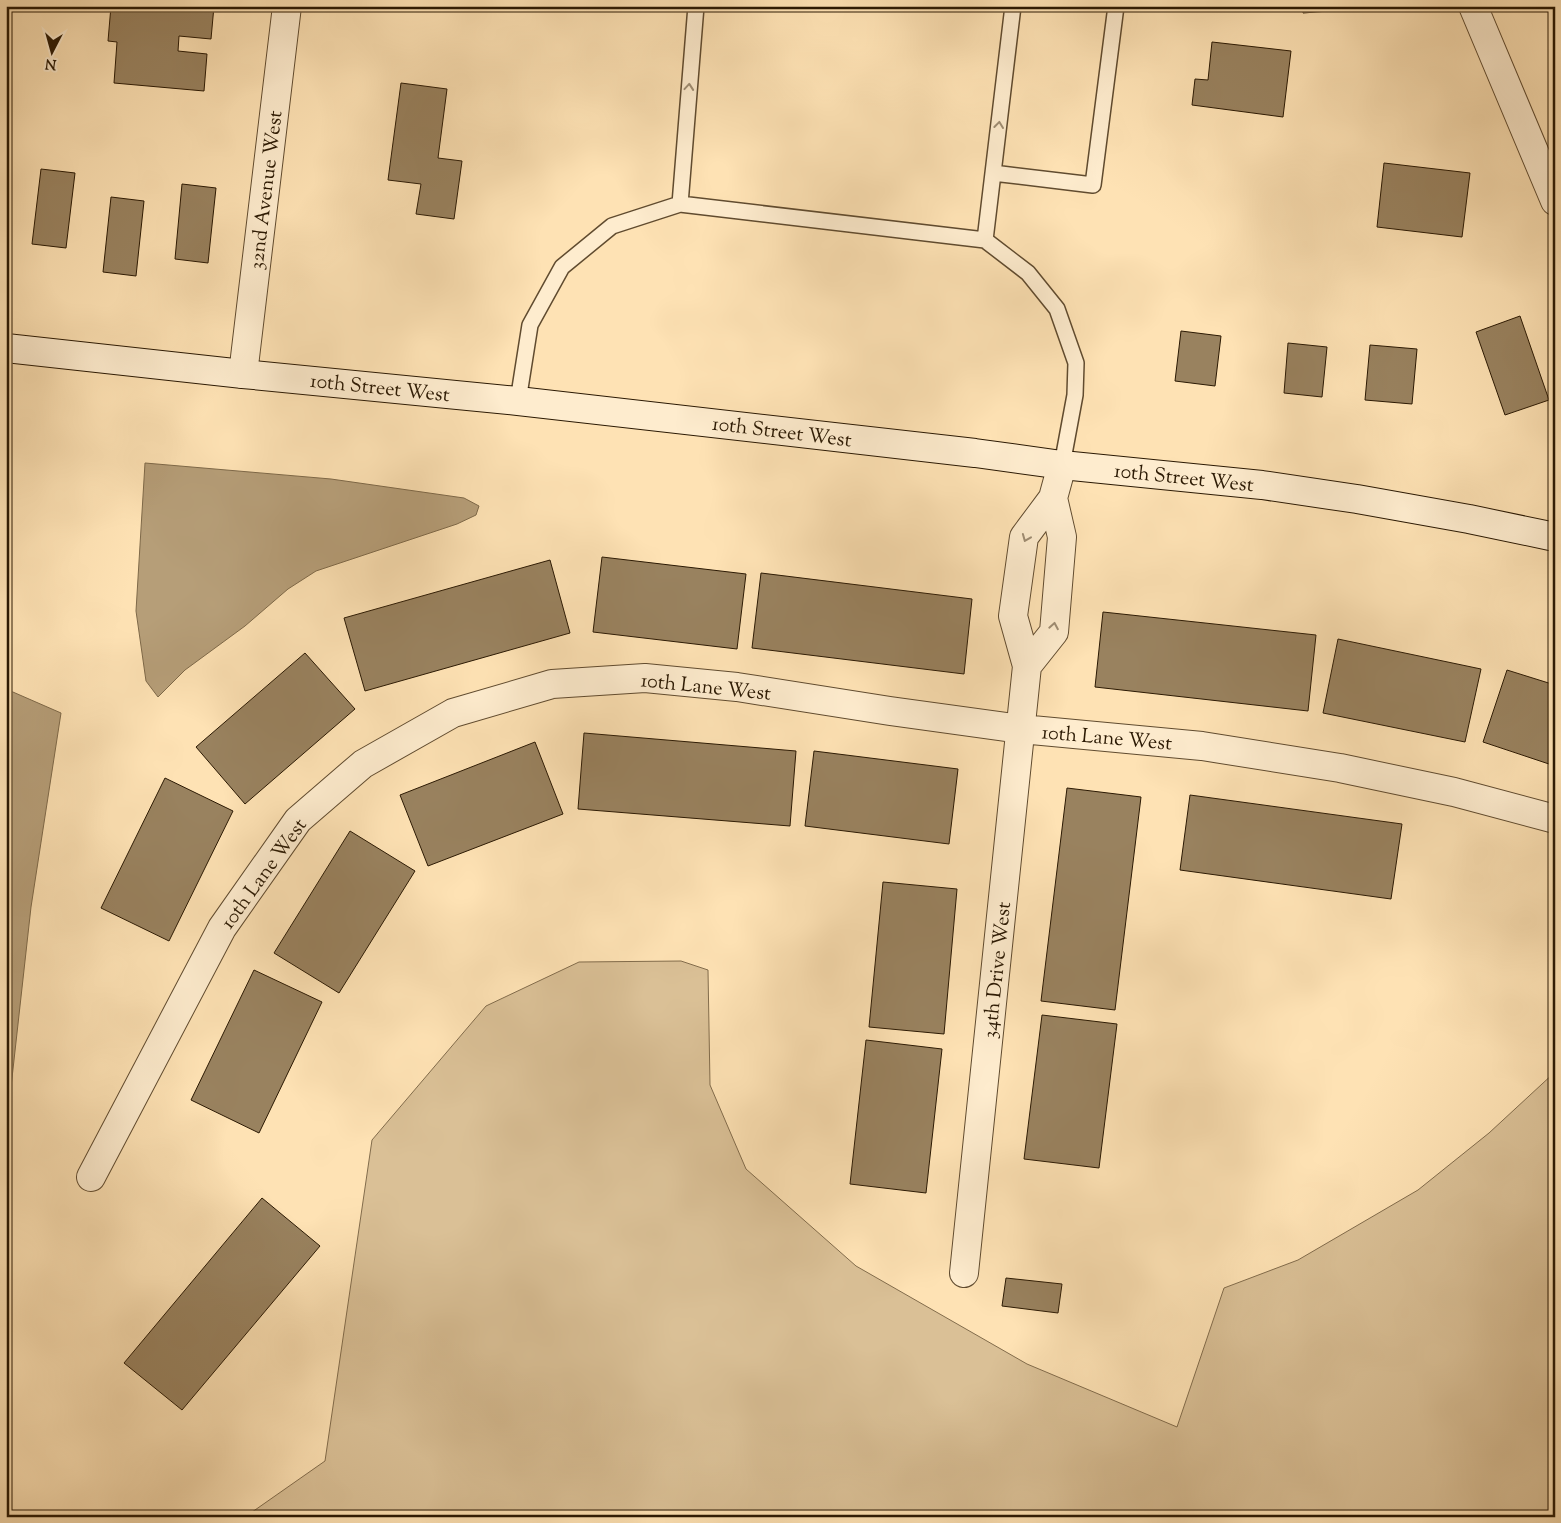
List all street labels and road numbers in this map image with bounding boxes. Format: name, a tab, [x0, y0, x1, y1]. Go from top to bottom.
street label: 32nd Avenue West	[243, 109, 292, 271]
street label: 10th Street West	[309, 368, 451, 411]
street label: 10th Street West	[710, 411, 853, 456]
street label: 10th Street West	[1113, 458, 1255, 501]
street label: 10th Lane West	[639, 667, 772, 710]
street label: 10th Lane West	[1040, 719, 1173, 760]
street label: 10th Lane West	[215, 813, 315, 936]
street label: 34th Drive West	[977, 900, 1020, 1040]

